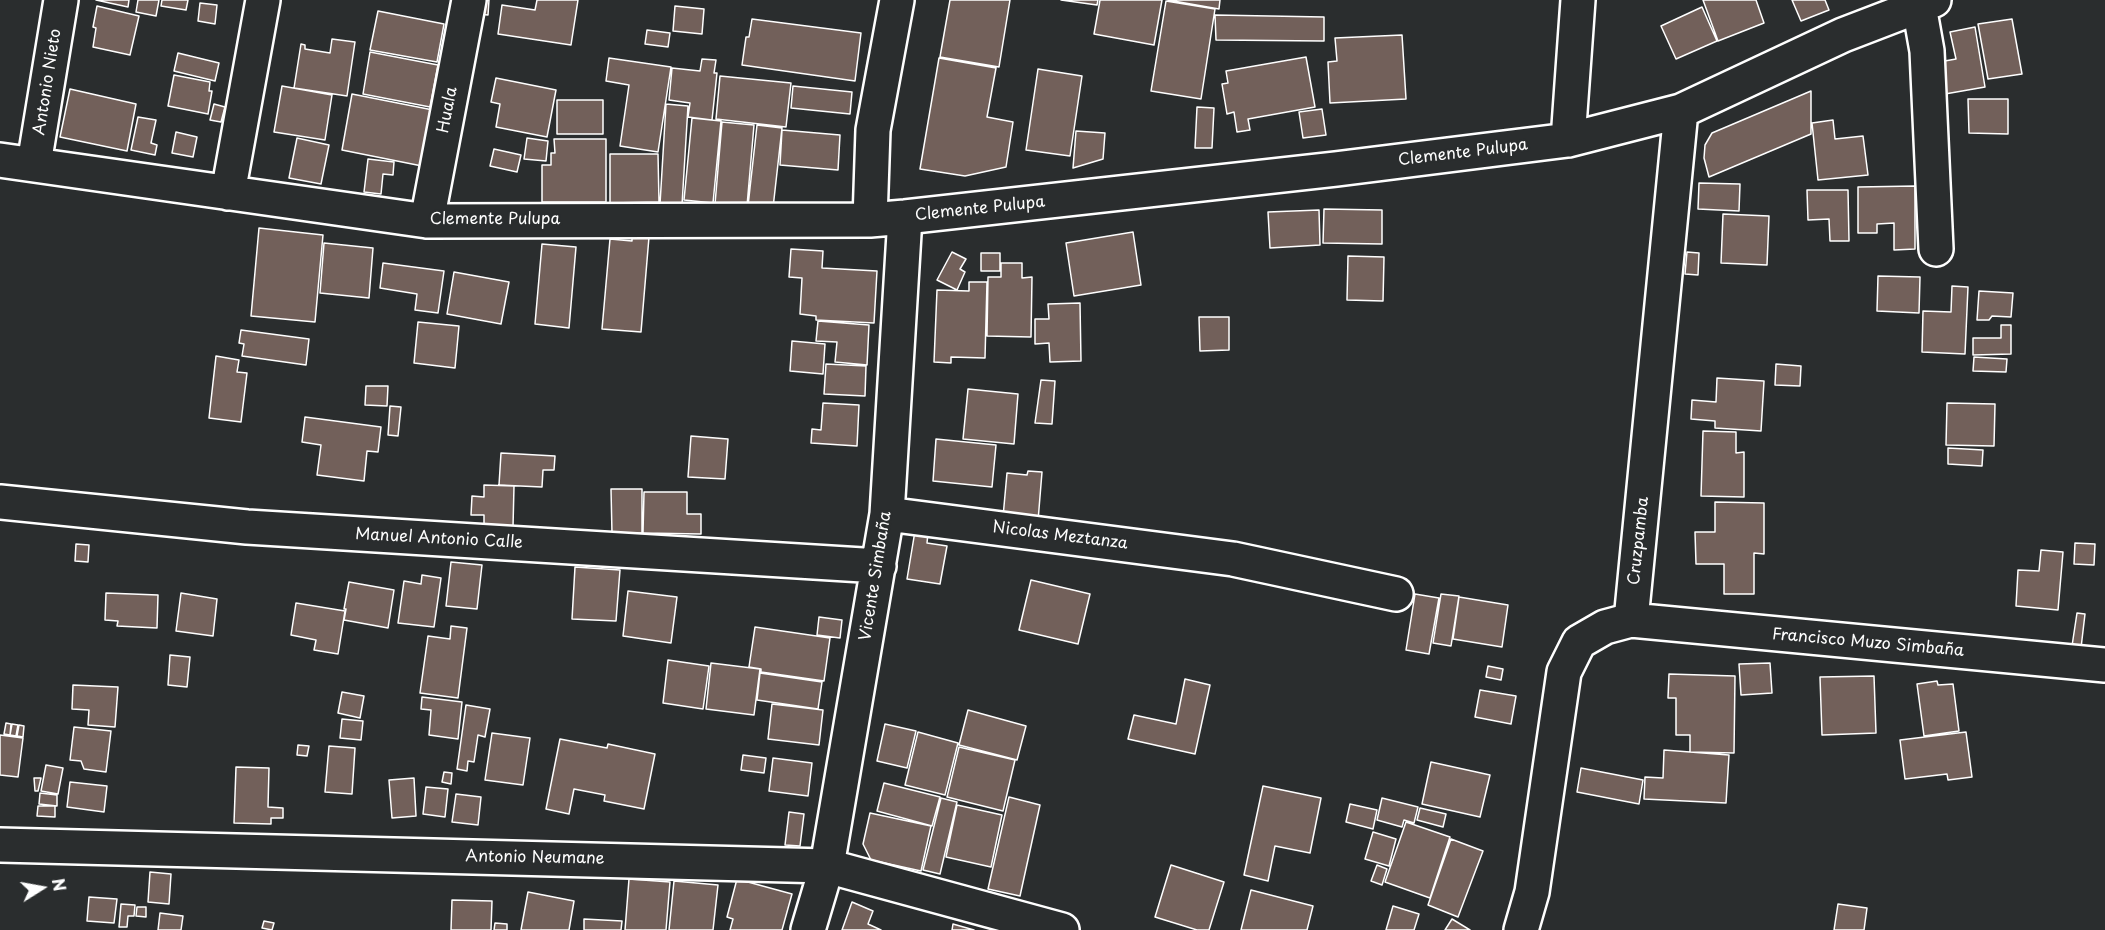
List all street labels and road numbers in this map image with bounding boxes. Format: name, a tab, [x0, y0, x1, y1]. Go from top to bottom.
street label: Antonio Nieto	[30, 27, 66, 137]
street label: Huala	[434, 85, 462, 135]
street label: Clemente Pulupa	[1397, 136, 1529, 170]
street label: Clemente Pulupa	[914, 193, 1046, 225]
street label: Clemente Pulupa	[430, 210, 560, 230]
street label: Cruzpamba	[1625, 496, 1653, 586]
street label: Vicente Simbaña	[856, 510, 896, 642]
street label: Nicolas Meztanza	[991, 518, 1129, 554]
street label: Manuel Antonio Calle	[355, 525, 523, 553]
street label: Francisco Muzo Simbaña	[1771, 625, 1965, 661]
street label: Antonio Neumane	[465, 847, 605, 869]

